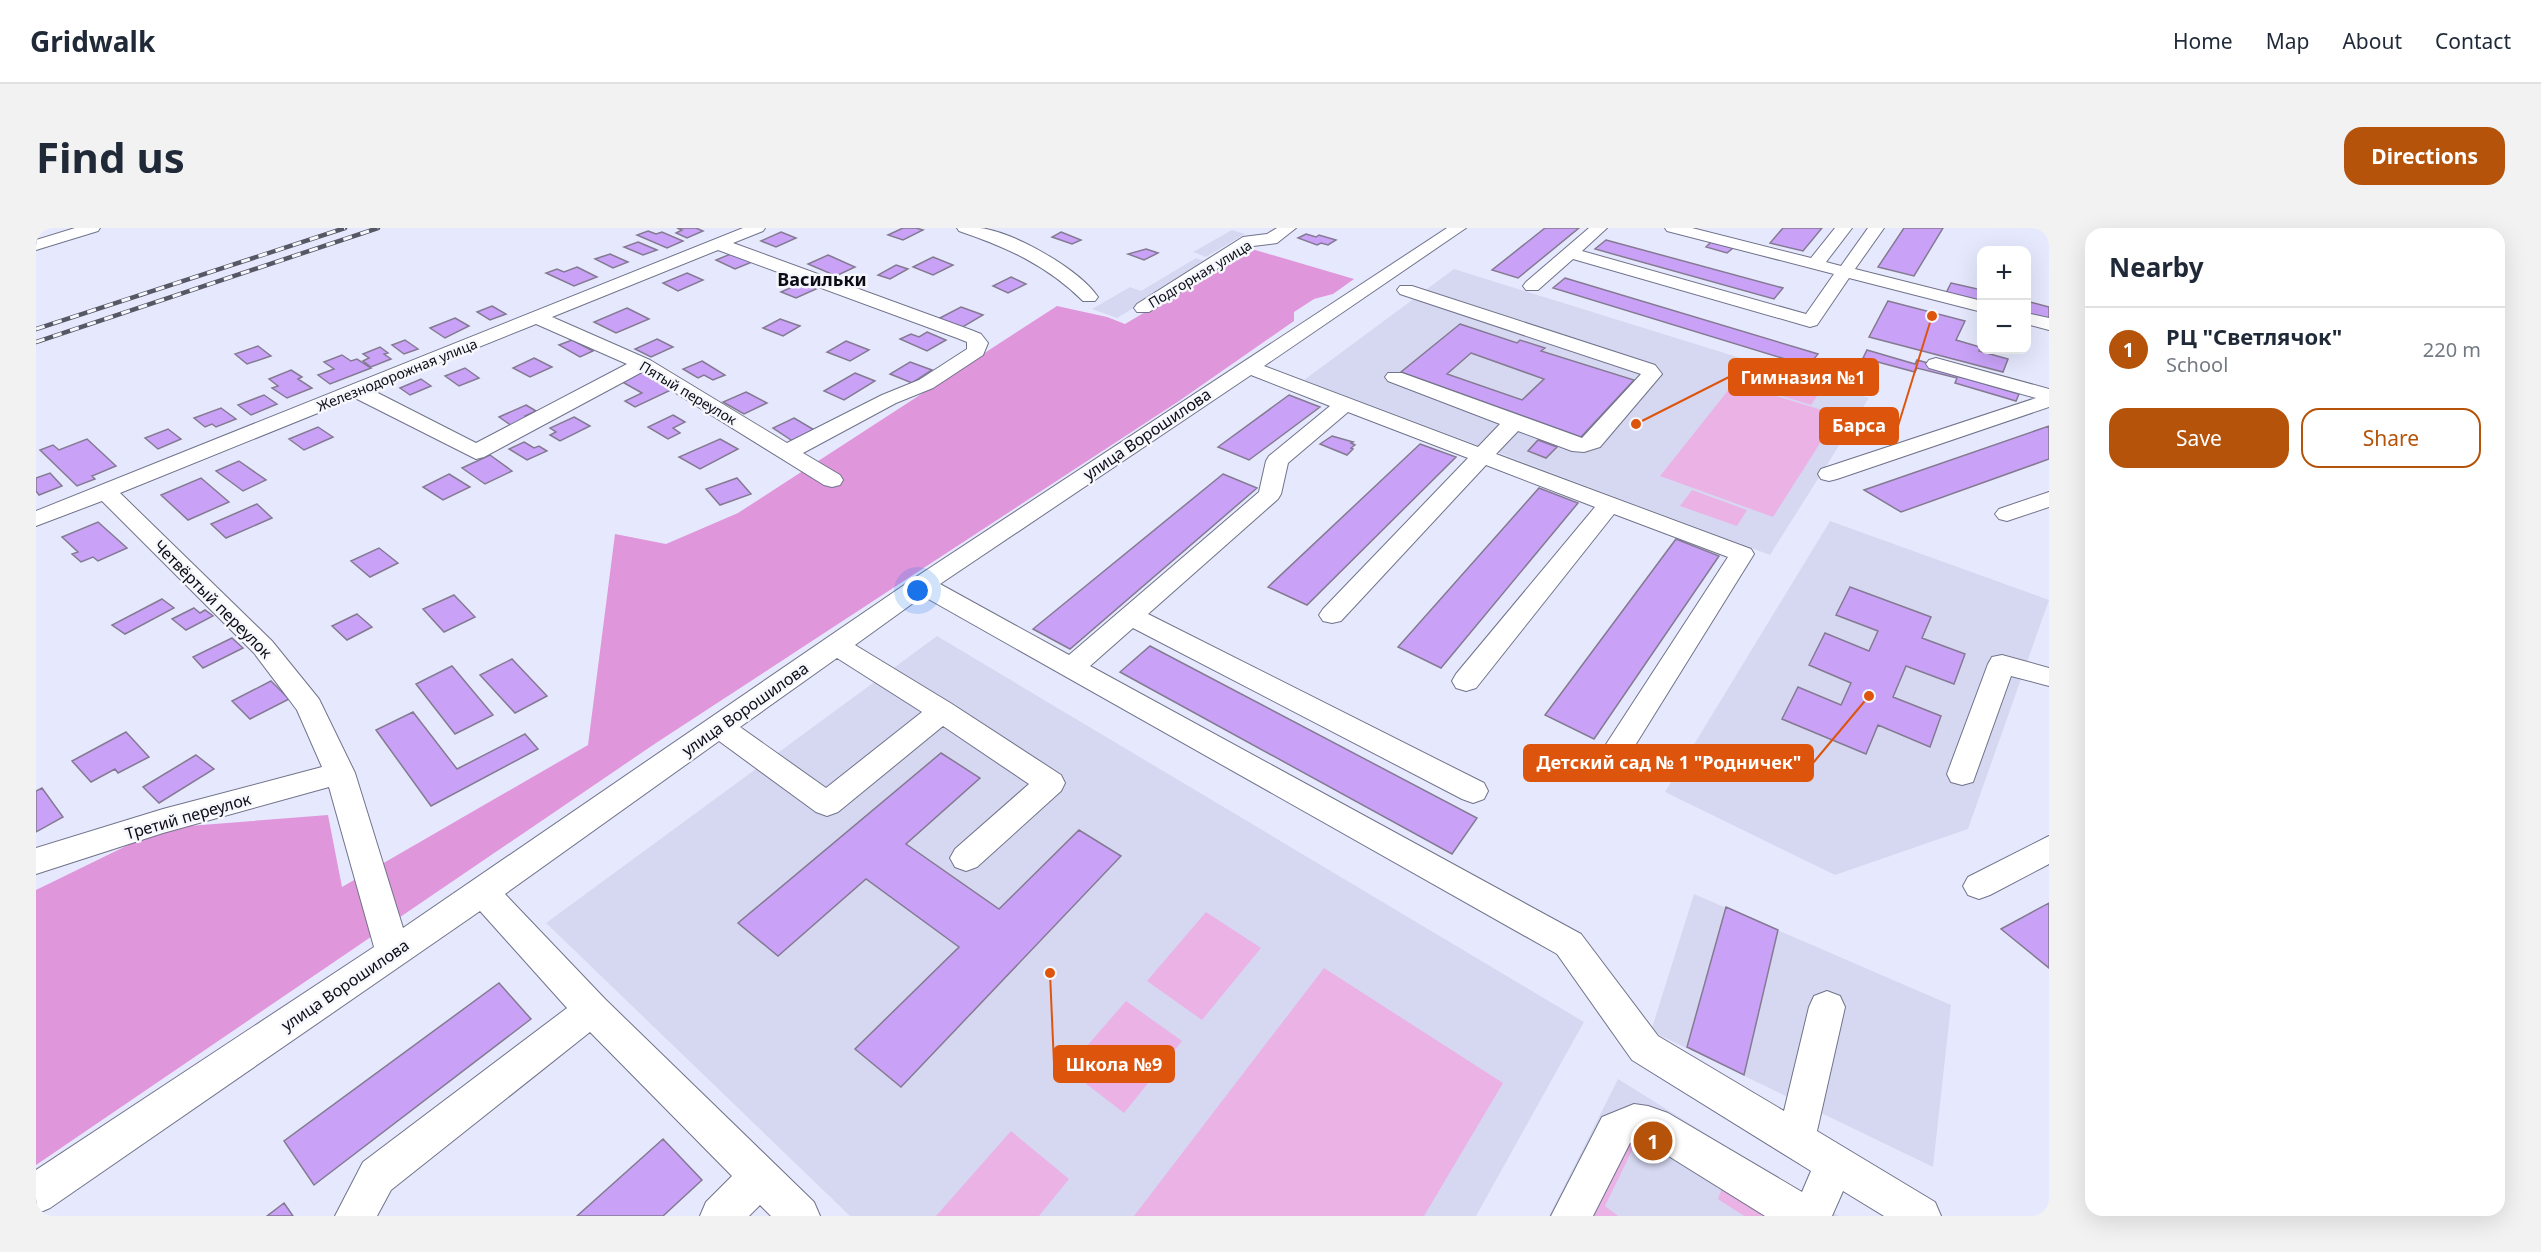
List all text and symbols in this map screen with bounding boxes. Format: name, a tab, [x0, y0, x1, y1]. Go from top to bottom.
text: Gridwalk	[30, 22, 155, 60]
text: Home	[2173, 27, 2233, 55]
text: Map	[2266, 27, 2309, 55]
text: About	[2342, 27, 2402, 55]
text: Contact	[2435, 27, 2511, 55]
button: Directions	[2344, 127, 2505, 185]
text: Find us	[36, 128, 185, 185]
street label: Подгорная улица	[1144, 235, 1255, 312]
map controls	[1977, 246, 2031, 354]
button: +	[1977, 246, 2031, 300]
text: Nearby	[2109, 249, 2204, 285]
district label: Васильки	[777, 267, 867, 291]
button: −	[1977, 300, 2031, 354]
text: РЦ "Светлячок"	[2166, 321, 2342, 351]
street label: Железнодорожная улица	[314, 334, 480, 415]
text: 1	[2123, 336, 2134, 363]
text: 220 m	[2423, 336, 2481, 363]
text: School	[2166, 351, 2228, 378]
street label: Пятый переулок	[636, 356, 741, 429]
callout: Гимназия №1	[1729, 359, 1878, 395]
text: Гимназия №1	[1740, 365, 1866, 389]
street label: улица Ворошилова	[1079, 383, 1215, 485]
callout: Барса	[1820, 408, 1898, 444]
button: Save	[2109, 408, 2289, 468]
button: Share	[2301, 408, 2481, 468]
text: Барса	[1832, 413, 1886, 437]
street label: Четвёртый переулок	[149, 535, 277, 663]
your location	[903, 576, 932, 605]
street label: улица Ворошилова	[677, 657, 813, 761]
callout: Детский сад № 1 "Родничек"	[1524, 745, 1813, 781]
text: Детский сад № 1 "Родничек"	[1537, 750, 1801, 774]
street label: Третий переулок	[123, 787, 254, 844]
street label: улица Ворошилова	[277, 934, 413, 1036]
callout: Школа №9	[1054, 1046, 1174, 1082]
text: Школа №9	[1066, 1052, 1162, 1076]
pin: 1	[1634, 1118, 1672, 1164]

